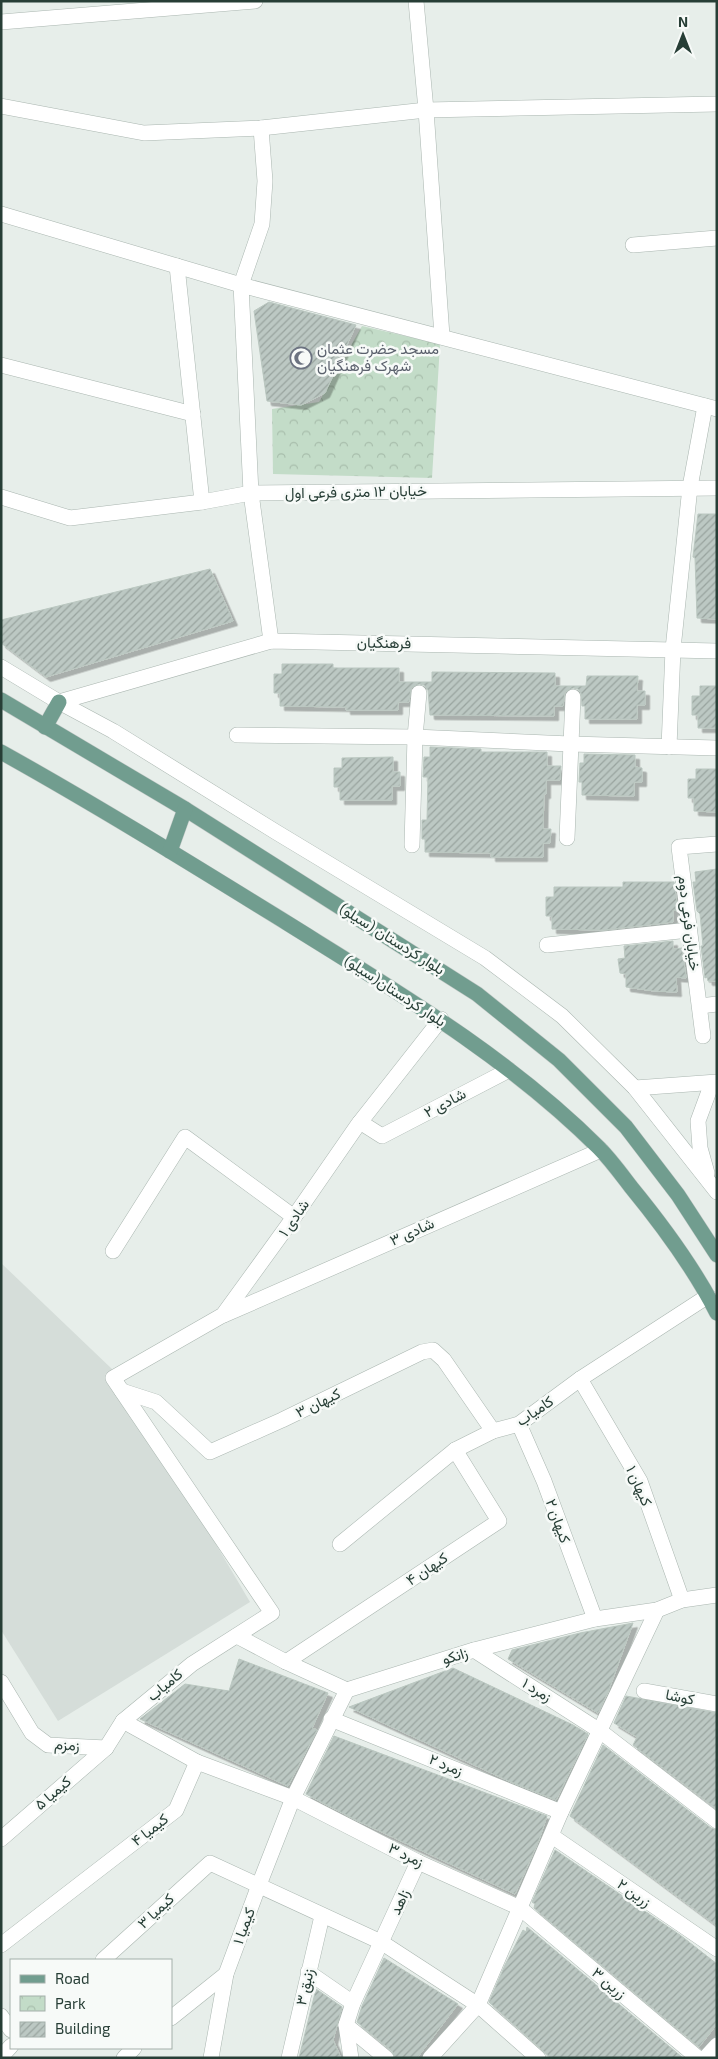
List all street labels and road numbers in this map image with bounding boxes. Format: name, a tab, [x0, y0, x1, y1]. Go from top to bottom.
street label: خیابان ۱۲ متری فرعی اول	[285, 481, 427, 503]
street label: فرهنگیان	[357, 633, 411, 652]
street label: خیابان فرعی دوم	[673, 874, 705, 972]
street label: بلوار کردستان (سیلو)	[336, 899, 449, 979]
street label: بلوار کردستان(سیلو)	[341, 951, 450, 1031]
street label: شادی ۲	[421, 1084, 470, 1122]
street label: شادی ۱	[274, 1195, 314, 1241]
street label: شادی ۳	[387, 1213, 438, 1251]
street label: کیهان ۳	[292, 1383, 344, 1422]
street label: کامیاب	[512, 1391, 557, 1430]
street label: کیهان ۱	[622, 1463, 657, 1509]
street label: کیهان ۲	[542, 1496, 575, 1546]
street label: کیهان ۴	[402, 1548, 452, 1589]
street label: زانکو	[440, 1643, 470, 1668]
street label: کامیاب	[143, 1664, 187, 1705]
street label: زمرد ۱	[519, 1673, 556, 1706]
street label: کوشا	[664, 1684, 697, 1709]
street label: زمزم	[54, 1734, 80, 1756]
street label: زمرد ۲	[426, 1749, 466, 1780]
street label: کیمیا ۵	[30, 1771, 75, 1814]
street label: کیمیا ۴	[127, 1809, 172, 1850]
street label: زمرد ۳	[385, 1838, 427, 1871]
street label: زرین ۲	[613, 1874, 655, 1912]
street label: زاهد	[385, 1886, 414, 1918]
street label: کیمیا ۳	[133, 1889, 178, 1932]
street label: کیمیا ۱	[228, 1905, 259, 1947]
street label: زرین ۳	[588, 1963, 630, 2003]
street label: زنبق ۳	[291, 1967, 319, 2007]

